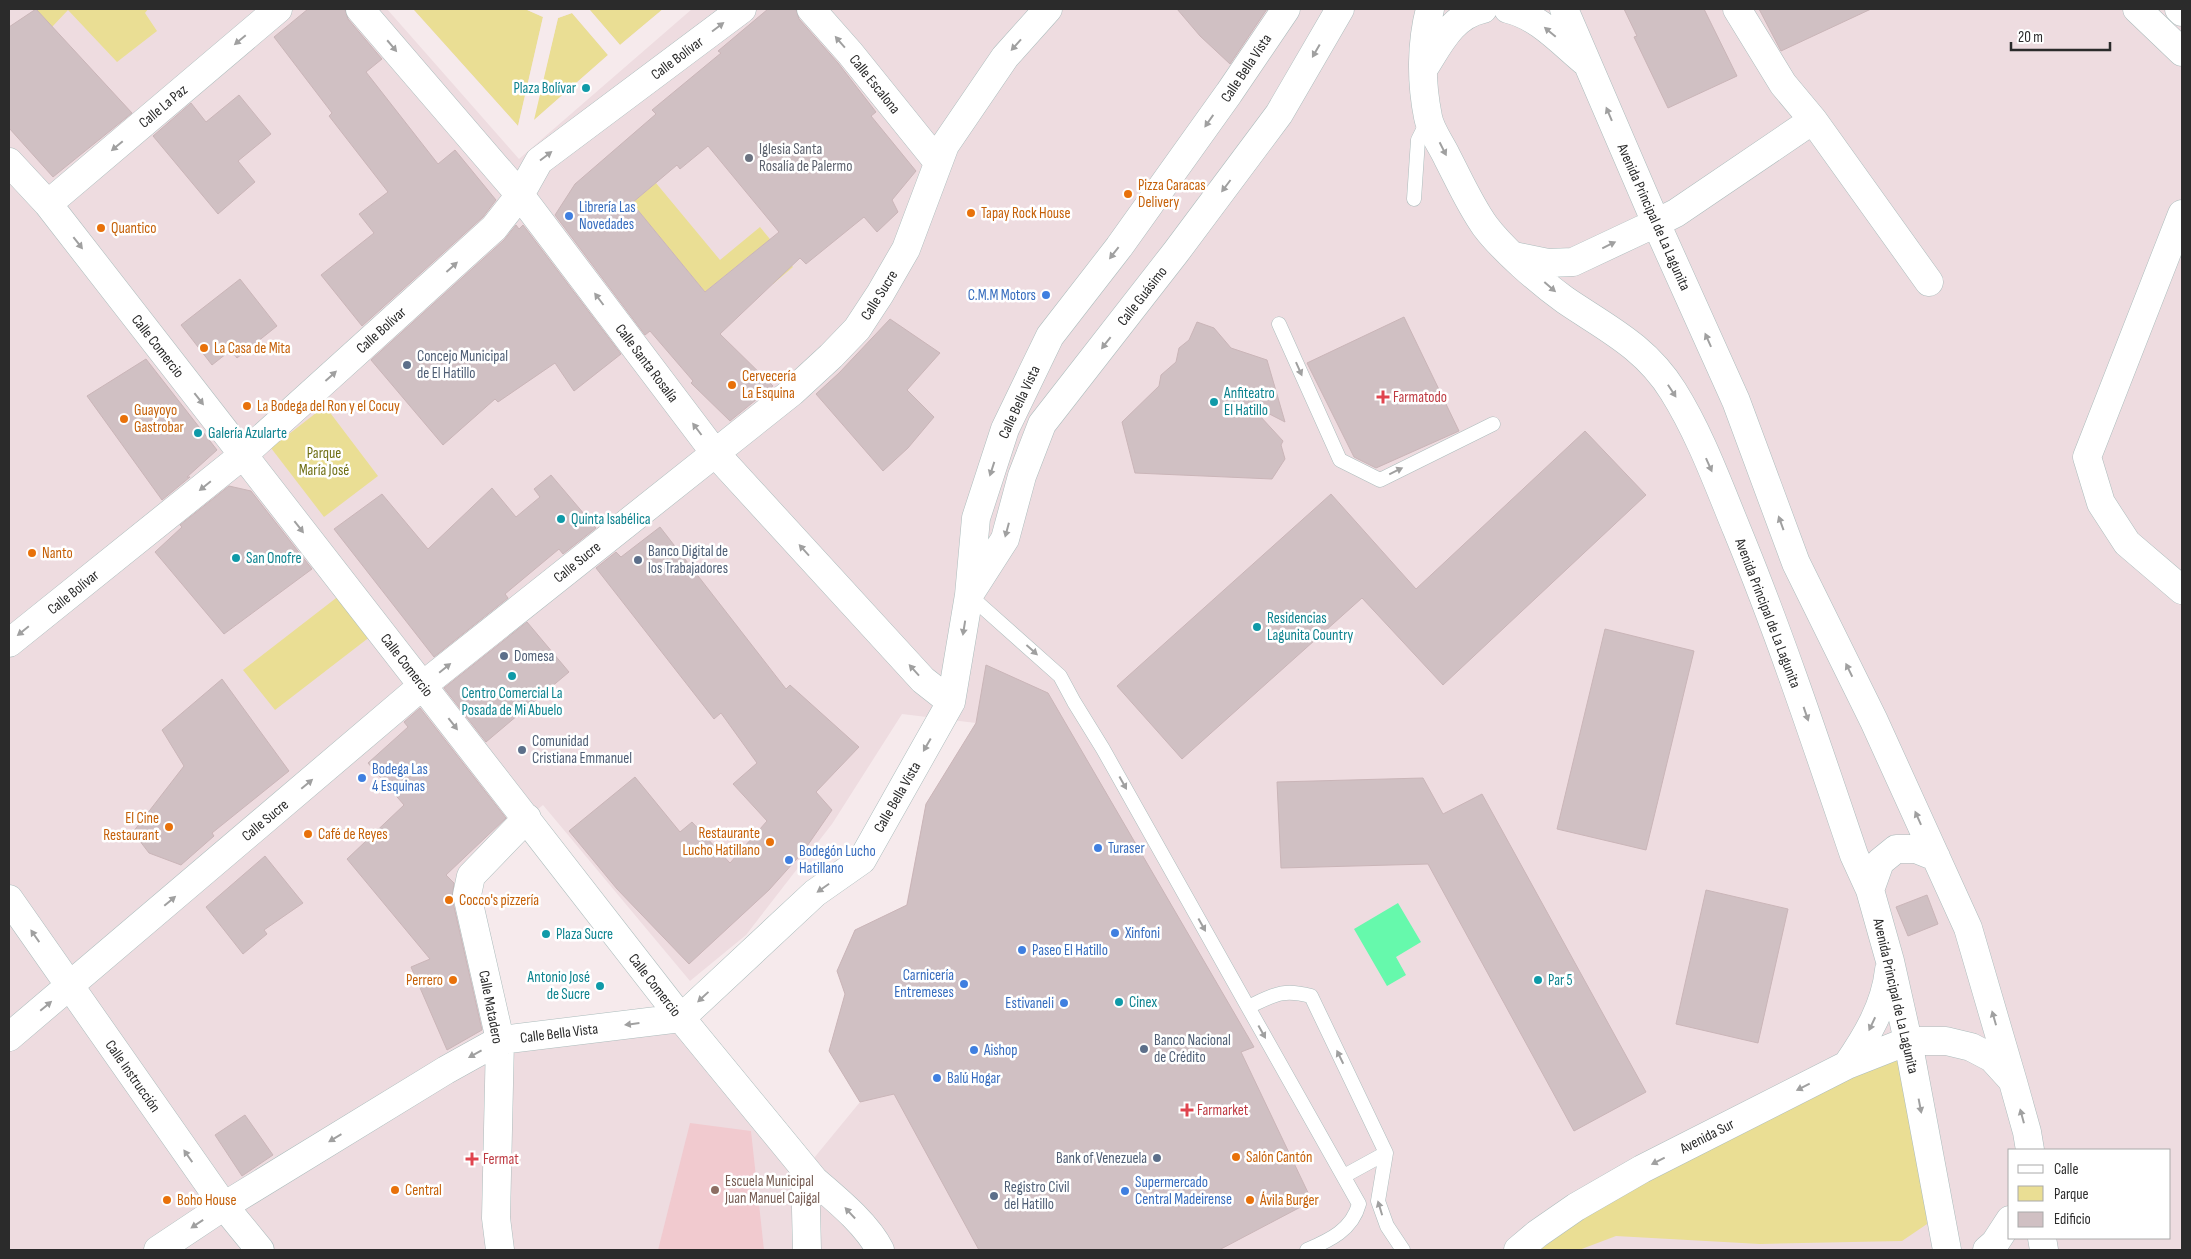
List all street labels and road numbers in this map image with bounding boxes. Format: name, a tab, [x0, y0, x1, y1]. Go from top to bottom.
street label: Calle Bella Vista	[1217, 30, 1276, 106]
street label: Calle Bolívar	[647, 32, 708, 84]
street label: Calle Escalona	[845, 51, 905, 118]
street label: Calle La Paz	[135, 80, 192, 132]
street label: Avenida Principal de La Lagunita	[1612, 140, 1695, 294]
street label: Calle Guásimo	[1113, 263, 1172, 330]
street label: Calle Sucre	[857, 267, 902, 324]
street label: Calle Bolívar	[352, 302, 411, 358]
street label: Calle Comercio	[127, 311, 188, 382]
street label: Calle Santa Rosalía	[611, 320, 682, 407]
street label: Calle Bella Vista	[994, 362, 1045, 442]
street label: Avenida Principal de La Lagunita	[1730, 535, 1805, 691]
street label: Calle Sucre	[550, 538, 605, 587]
street label: Calle Bolívar	[44, 565, 104, 619]
street label: Calle Comercio	[376, 630, 437, 701]
street label: Calle Bella Vista	[870, 758, 925, 836]
street label: Calle Sucre	[238, 795, 293, 845]
street label: Avenida Principal de La Lagunita	[1868, 916, 1923, 1076]
street label: Calle Comercio	[624, 950, 685, 1021]
street label: Calle Matadero	[474, 969, 507, 1045]
street label: Calle Bella Vista	[519, 1019, 599, 1048]
street label: Calle Instrucción	[101, 1036, 165, 1116]
street label: Avenida Sur	[1676, 1114, 1738, 1159]

